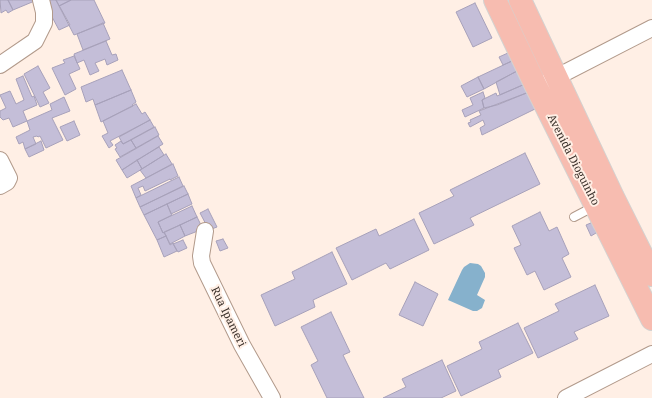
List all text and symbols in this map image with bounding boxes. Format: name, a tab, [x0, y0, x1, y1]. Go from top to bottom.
street label: Avenida Dioguinho	[544, 112, 602, 208]
street label: Rua Ipameri	[208, 285, 248, 349]

